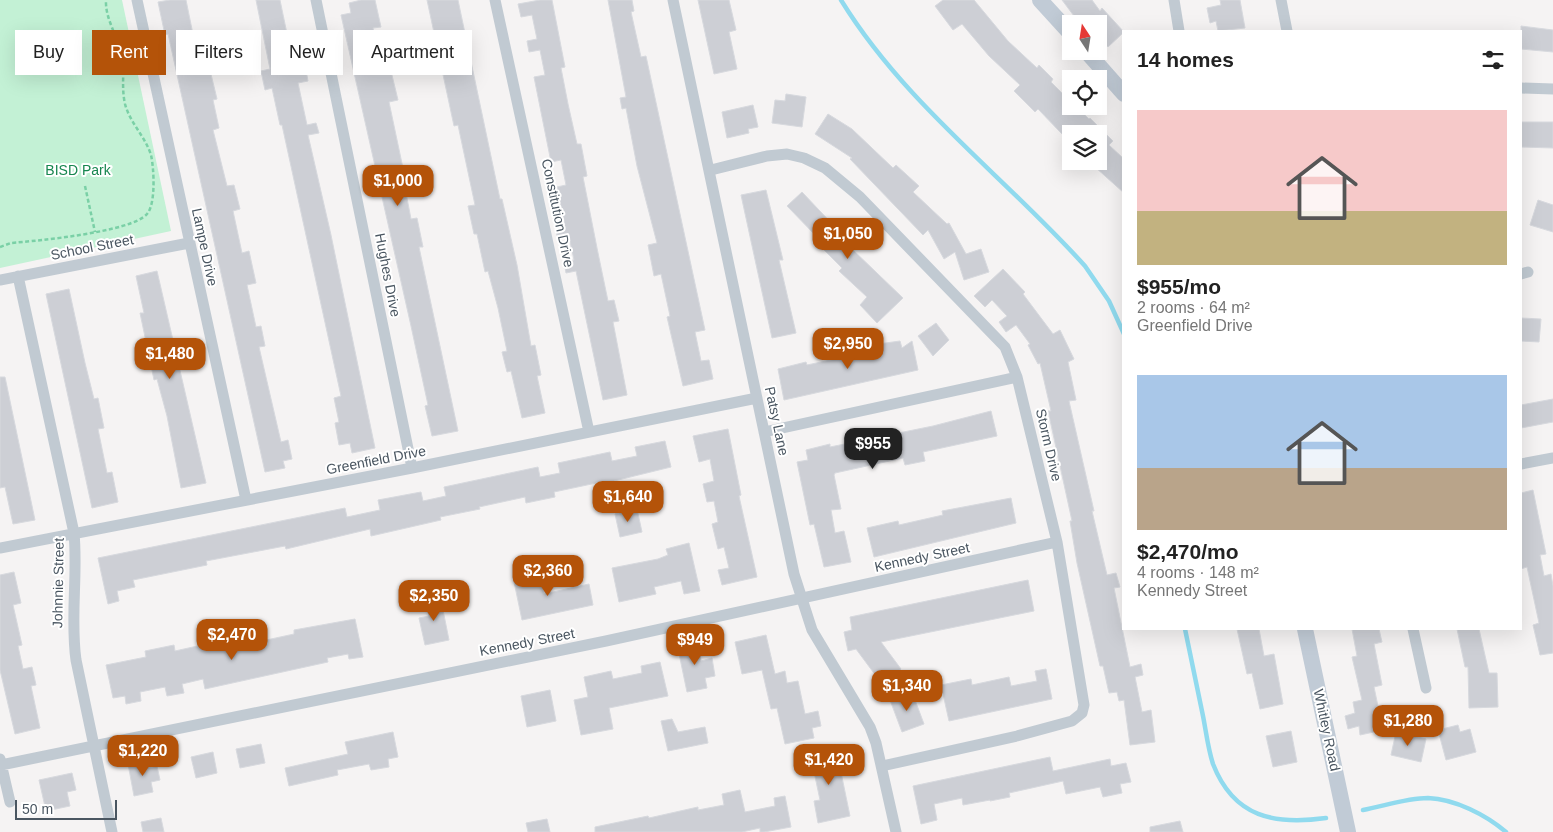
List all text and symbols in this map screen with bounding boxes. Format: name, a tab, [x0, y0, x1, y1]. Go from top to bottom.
north arrow	[1062, 15, 1108, 60]
map controls	[1062, 15, 1107, 170]
chip: Buy	[15, 30, 82, 75]
chip: Rent	[92, 30, 166, 75]
chip: Filters	[176, 30, 261, 75]
chip: New	[271, 30, 343, 75]
chip: Apartment	[353, 30, 472, 75]
icon: filters	[1479, 46, 1507, 74]
text: 14 homes	[1137, 48, 1234, 71]
button: locate	[1062, 70, 1107, 115]
button: layers	[1062, 125, 1107, 170]
icon: home	[1277, 143, 1367, 233]
street label: Constitution Drive	[539, 157, 577, 269]
park label: BISD Park	[45, 162, 112, 178]
pin: $1,000	[357, 164, 439, 207]
text: $1,000	[374, 172, 422, 189]
street label: Lampe Drive	[189, 207, 221, 288]
pin: $1,050	[807, 218, 889, 260]
text: $1,050	[824, 225, 872, 242]
street label: School Street	[49, 231, 135, 263]
street label: Hughes Drive	[372, 232, 404, 318]
text: $955/mo	[1137, 275, 1221, 298]
text: 2 rooms · 64 m²	[1137, 299, 1250, 316]
text: Greenfield Drive	[1137, 317, 1253, 334]
pin: $2,950	[807, 328, 889, 370]
text: $2,950	[824, 335, 872, 352]
pin: $1,480	[129, 338, 211, 380]
text: $1,480	[146, 345, 194, 362]
street label: Patsy Lane	[762, 385, 792, 457]
street label: Storm Drive	[1033, 407, 1065, 483]
icon: home	[1277, 408, 1367, 498]
pin: $955	[843, 428, 903, 470]
text: $955	[855, 435, 891, 452]
street label: Greenfield Drive	[325, 442, 427, 478]
pin: $1,640	[587, 480, 669, 523]
text: $1,640	[604, 488, 652, 505]
street label: Johnnie Street	[49, 538, 67, 628]
street label: Kennedy Street	[873, 539, 971, 575]
text: $2,470/mo	[1137, 540, 1239, 563]
pin: $2,360	[507, 554, 589, 597]
text: $2,360	[524, 562, 572, 579]
text: 4 rooms · 148 m²	[1137, 564, 1259, 581]
pin: $2,350	[393, 580, 475, 622]
text: Kennedy Street	[1137, 582, 1247, 599]
text: $2,350	[410, 587, 458, 604]
pin: $2,470	[191, 618, 273, 661]
pin: $949	[665, 624, 725, 666]
street label: Kennedy Street	[478, 625, 576, 659]
text: $2,470	[208, 626, 256, 643]
text: $949	[677, 631, 713, 648]
pin: $1,340	[866, 670, 948, 712]
text: $1,340	[883, 677, 931, 694]
street label: Whitley Road	[1311, 688, 1343, 772]
pin: $1,280	[1367, 704, 1449, 747]
text: $1,280	[1384, 712, 1432, 729]
pin: $1,220	[102, 734, 184, 777]
text: $1,220	[119, 742, 167, 759]
pin: $1,420	[788, 744, 870, 786]
text: $1,420	[805, 751, 853, 768]
scale bar	[15, 797, 118, 820]
text: 50 m	[22, 801, 53, 817]

